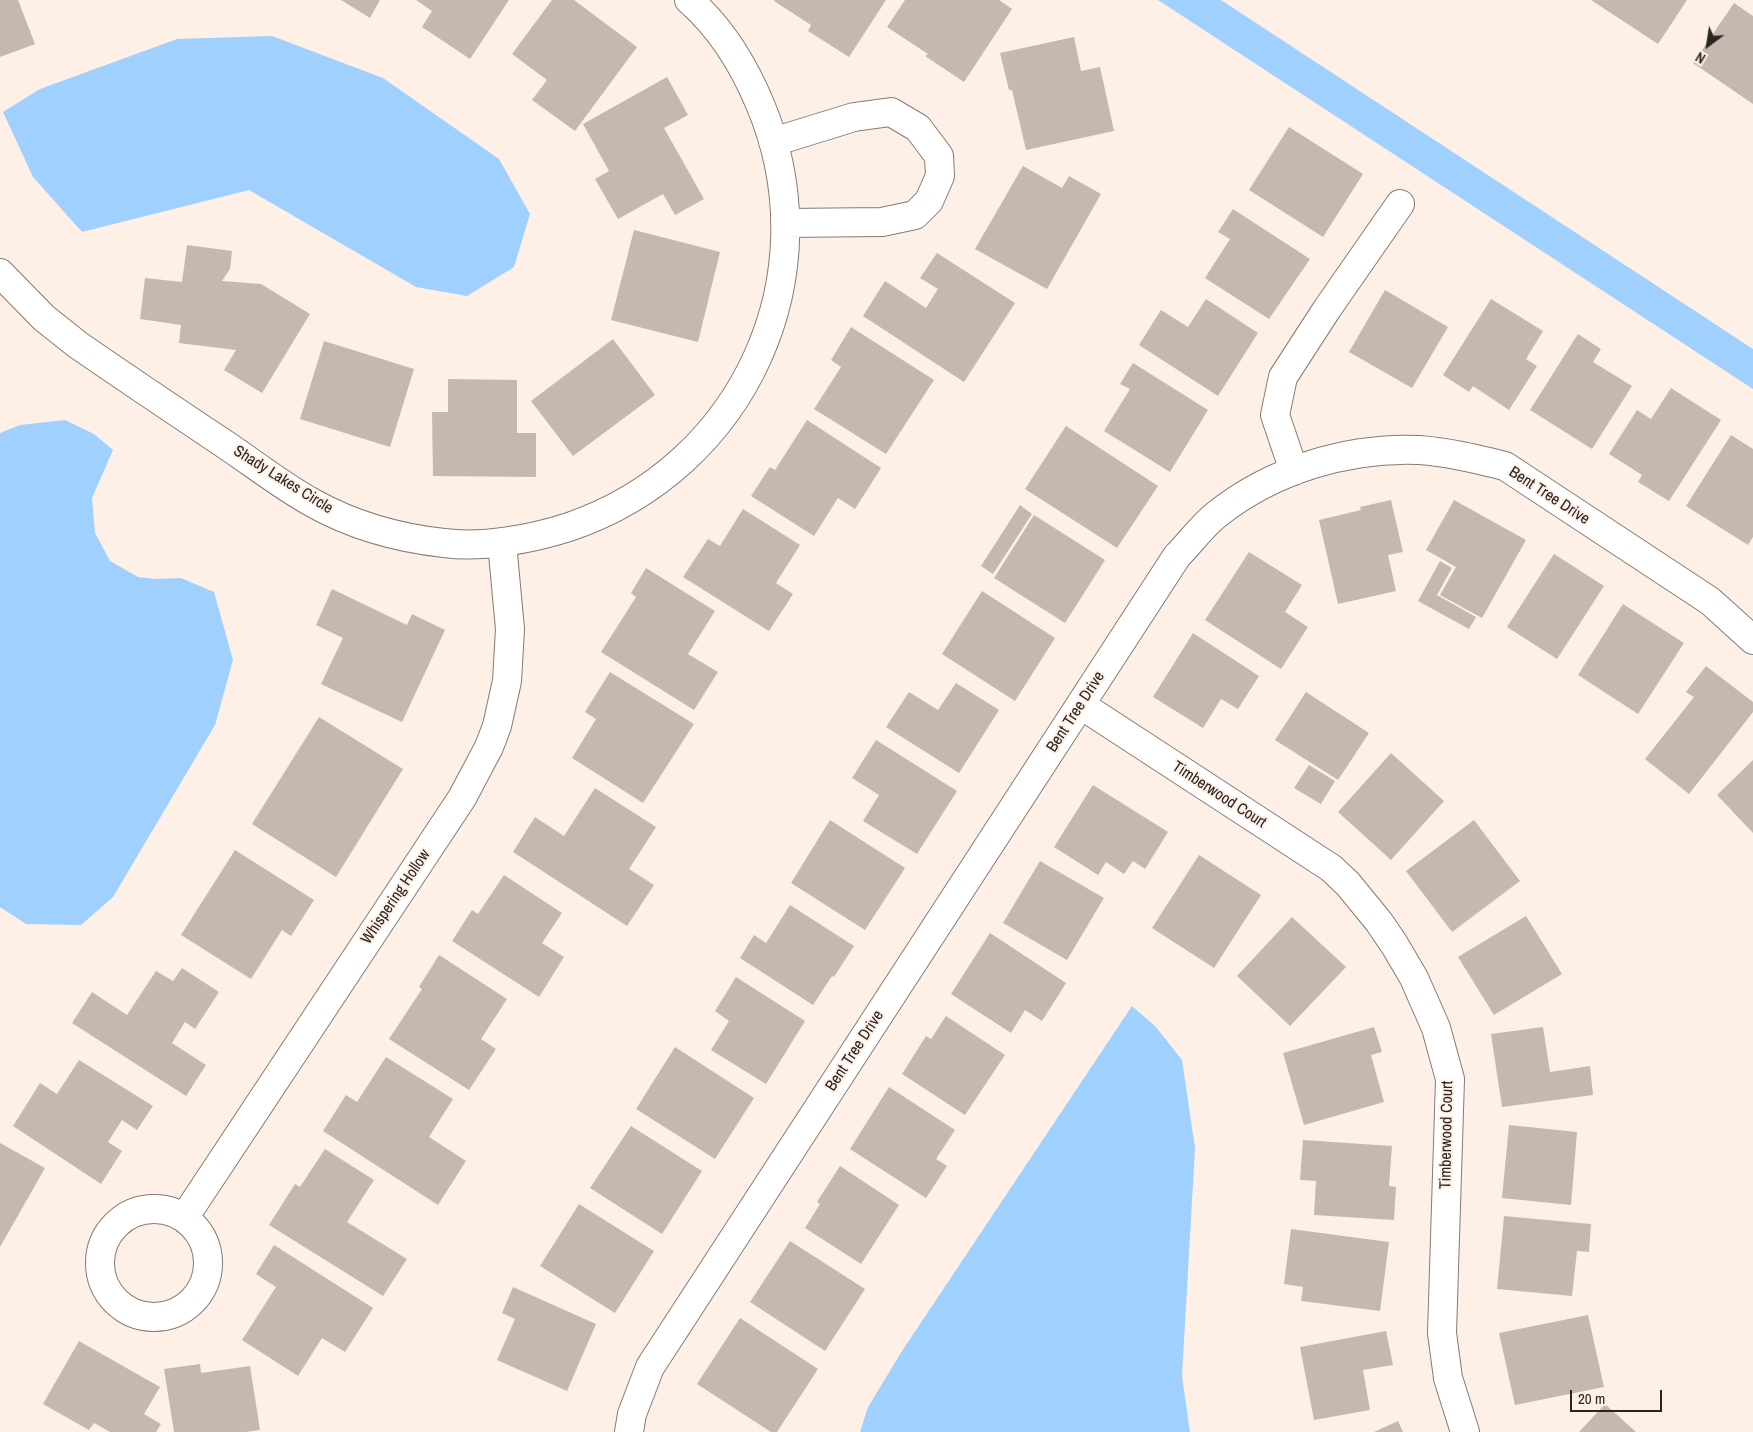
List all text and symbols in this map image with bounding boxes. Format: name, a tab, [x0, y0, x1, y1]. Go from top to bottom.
north arrow	[1683, 20, 1733, 70]
text: N	[1692, 48, 1708, 68]
street label: Shady Lakes Circle	[230, 442, 336, 518]
street label: Bent Tree Drive	[1505, 463, 1593, 529]
street label: Bent Tree Drive	[1043, 668, 1109, 756]
street label: Timberwood Court	[1168, 757, 1270, 833]
street label: Whispering Hollow	[357, 846, 435, 948]
street label: Bent Tree Drive	[822, 1007, 888, 1095]
street label: Timberwood Court	[1436, 1081, 1458, 1189]
scale bar	[1573, 1380, 1666, 1412]
text: 20 m	[1578, 1388, 1605, 1409]

